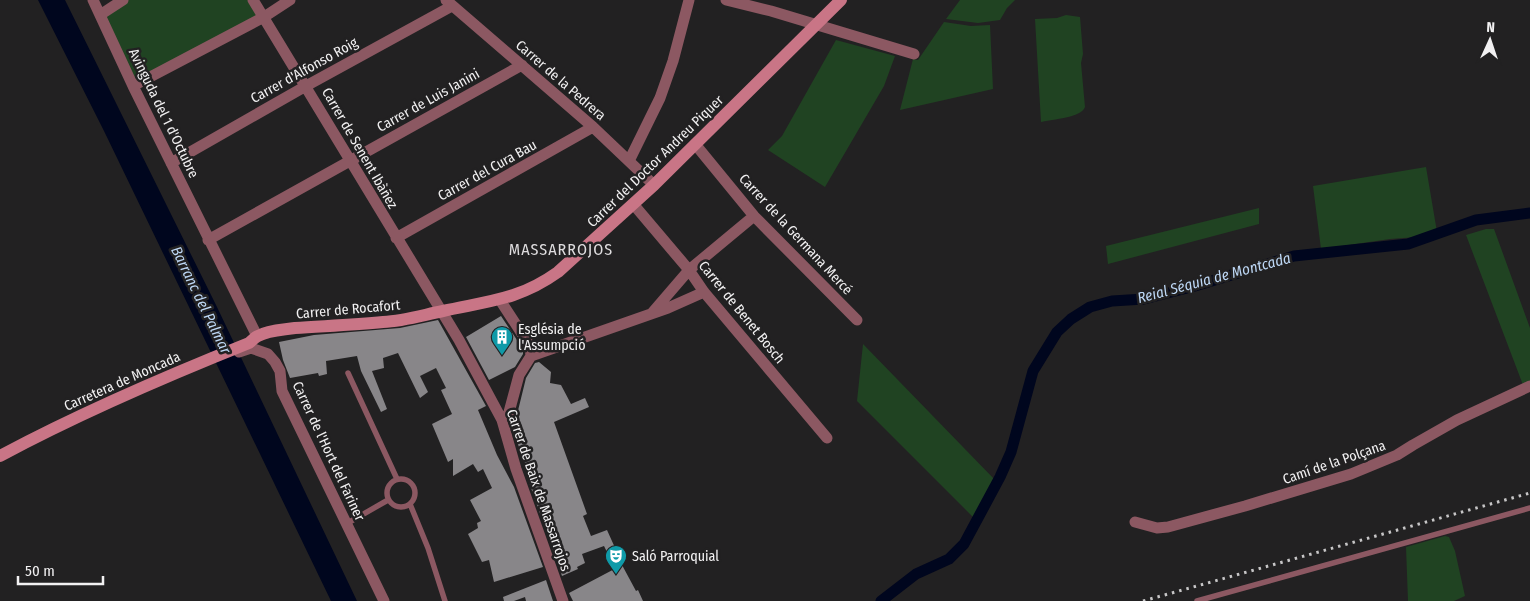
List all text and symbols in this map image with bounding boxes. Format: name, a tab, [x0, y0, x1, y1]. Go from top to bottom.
north arrow	[1465, 15, 1515, 65]
text: N	[1486, 19, 1495, 36]
street label: Carrer d'Alfonso Roig	[248, 34, 361, 107]
street label: Carrer de la Pedrera	[512, 37, 609, 124]
street label: Avinguda del 1 d'Octubre	[125, 46, 202, 181]
street label: Carrer de Luis Janini	[374, 65, 482, 136]
street label: Carrer de Senent Ibàñez	[318, 85, 401, 212]
street label: Carrer del Doctor Andreu Piquer	[584, 92, 727, 231]
street label: Carrer del Cura Bau	[435, 136, 540, 205]
street label: Carrer de la Germana Mercé	[735, 170, 856, 298]
district label: MASSARROJOS	[509, 240, 613, 259]
water label: Barranc del Palmar	[167, 243, 235, 357]
water label: Reial Séquia de Montcada	[1135, 249, 1293, 307]
street label: Carrer de Benet Bosch	[695, 258, 788, 367]
street label: Carrer de Rocafort	[295, 296, 401, 323]
place label: Església de l'Assumpció	[518, 321, 586, 354]
building icon: Església de l'Assumpció	[490, 325, 514, 356]
street label: Carretera de Moncada	[61, 348, 183, 415]
street label: Carrer de l'Hort del Fariner	[289, 379, 368, 524]
street label: Carrer de Baix de Massarrojos	[503, 407, 574, 573]
street label: Camí de la Polçana	[1280, 437, 1388, 488]
theatre icon: Saló Parroquial	[604, 544, 628, 575]
place label: Saló Parroquial	[632, 548, 719, 565]
scale bar	[18, 554, 102, 586]
text: 50 m	[25, 562, 55, 580]

